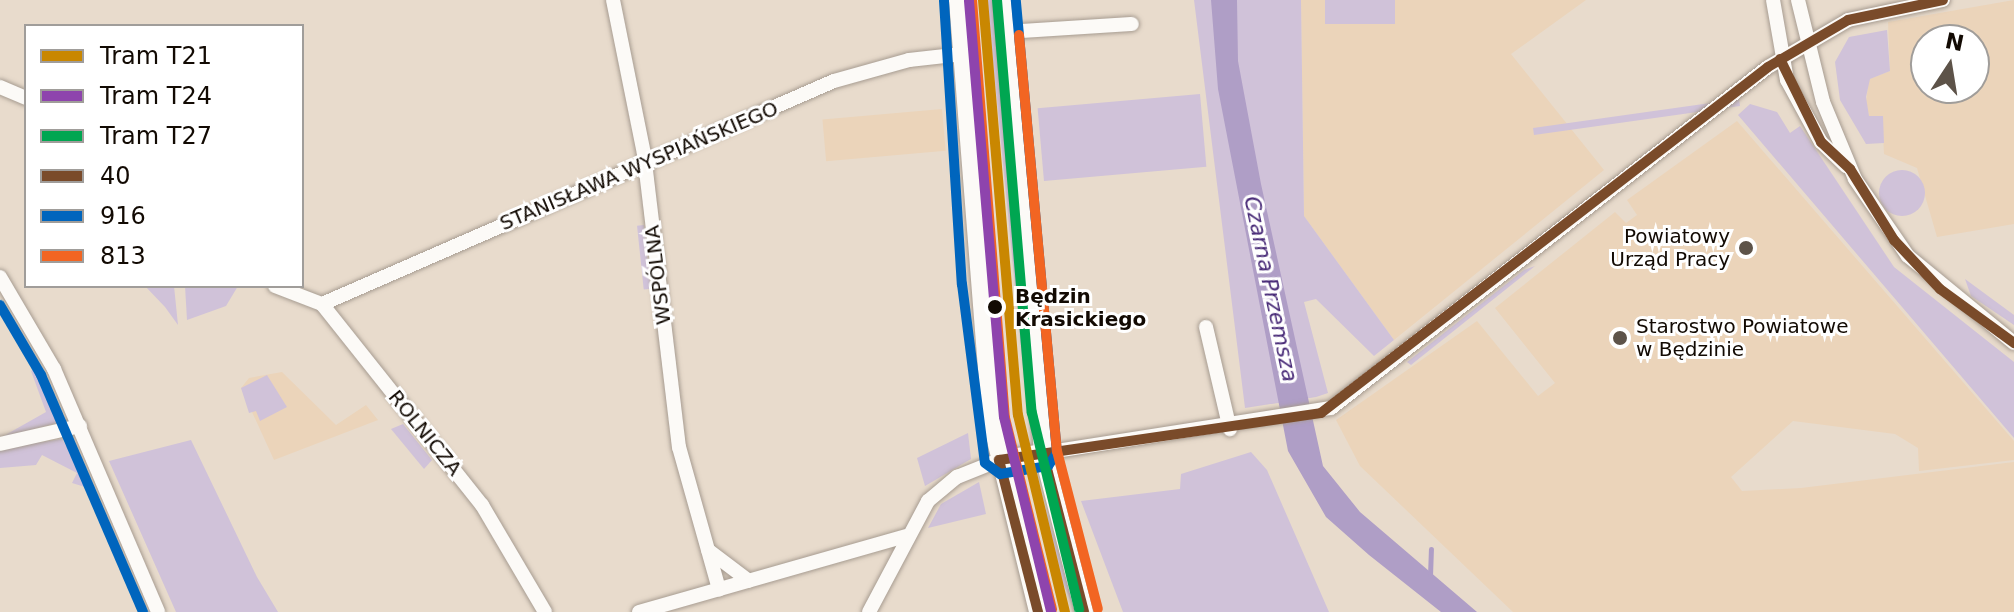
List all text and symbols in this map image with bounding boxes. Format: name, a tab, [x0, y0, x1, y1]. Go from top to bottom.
legend	[24, 24, 304, 288]
north arrow	[1910, 24, 1990, 104]
text: N	[1943, 28, 1966, 56]
text: Tram T21	[100, 42, 212, 70]
text: Tram T24	[100, 82, 212, 110]
street label: STANISŁAWA WYSPIAŃSKIEGO	[496, 96, 782, 236]
text: Tram T27	[100, 122, 212, 150]
text: 40	[100, 162, 131, 190]
water label: Czarna Przemsza	[1238, 194, 1304, 384]
text: 916	[100, 202, 146, 230]
street label: WSPÓLNA	[640, 224, 676, 326]
place label: Powiatowy Urząd Pracy	[1610, 224, 1730, 271]
marker: Powiatowy Urząd Pracy	[1737, 239, 1755, 257]
text: 813	[100, 242, 146, 270]
place label: Będzin Krasickiego	[1015, 284, 1146, 331]
marker: Będzin Krasickiego	[982, 294, 1008, 320]
place label: Starostwo Powiatowe w Będzinie	[1636, 314, 1849, 361]
marker: Starostwo Powiatowe w Będzinie	[1611, 329, 1629, 347]
street label: ROLNICZA	[383, 385, 467, 481]

